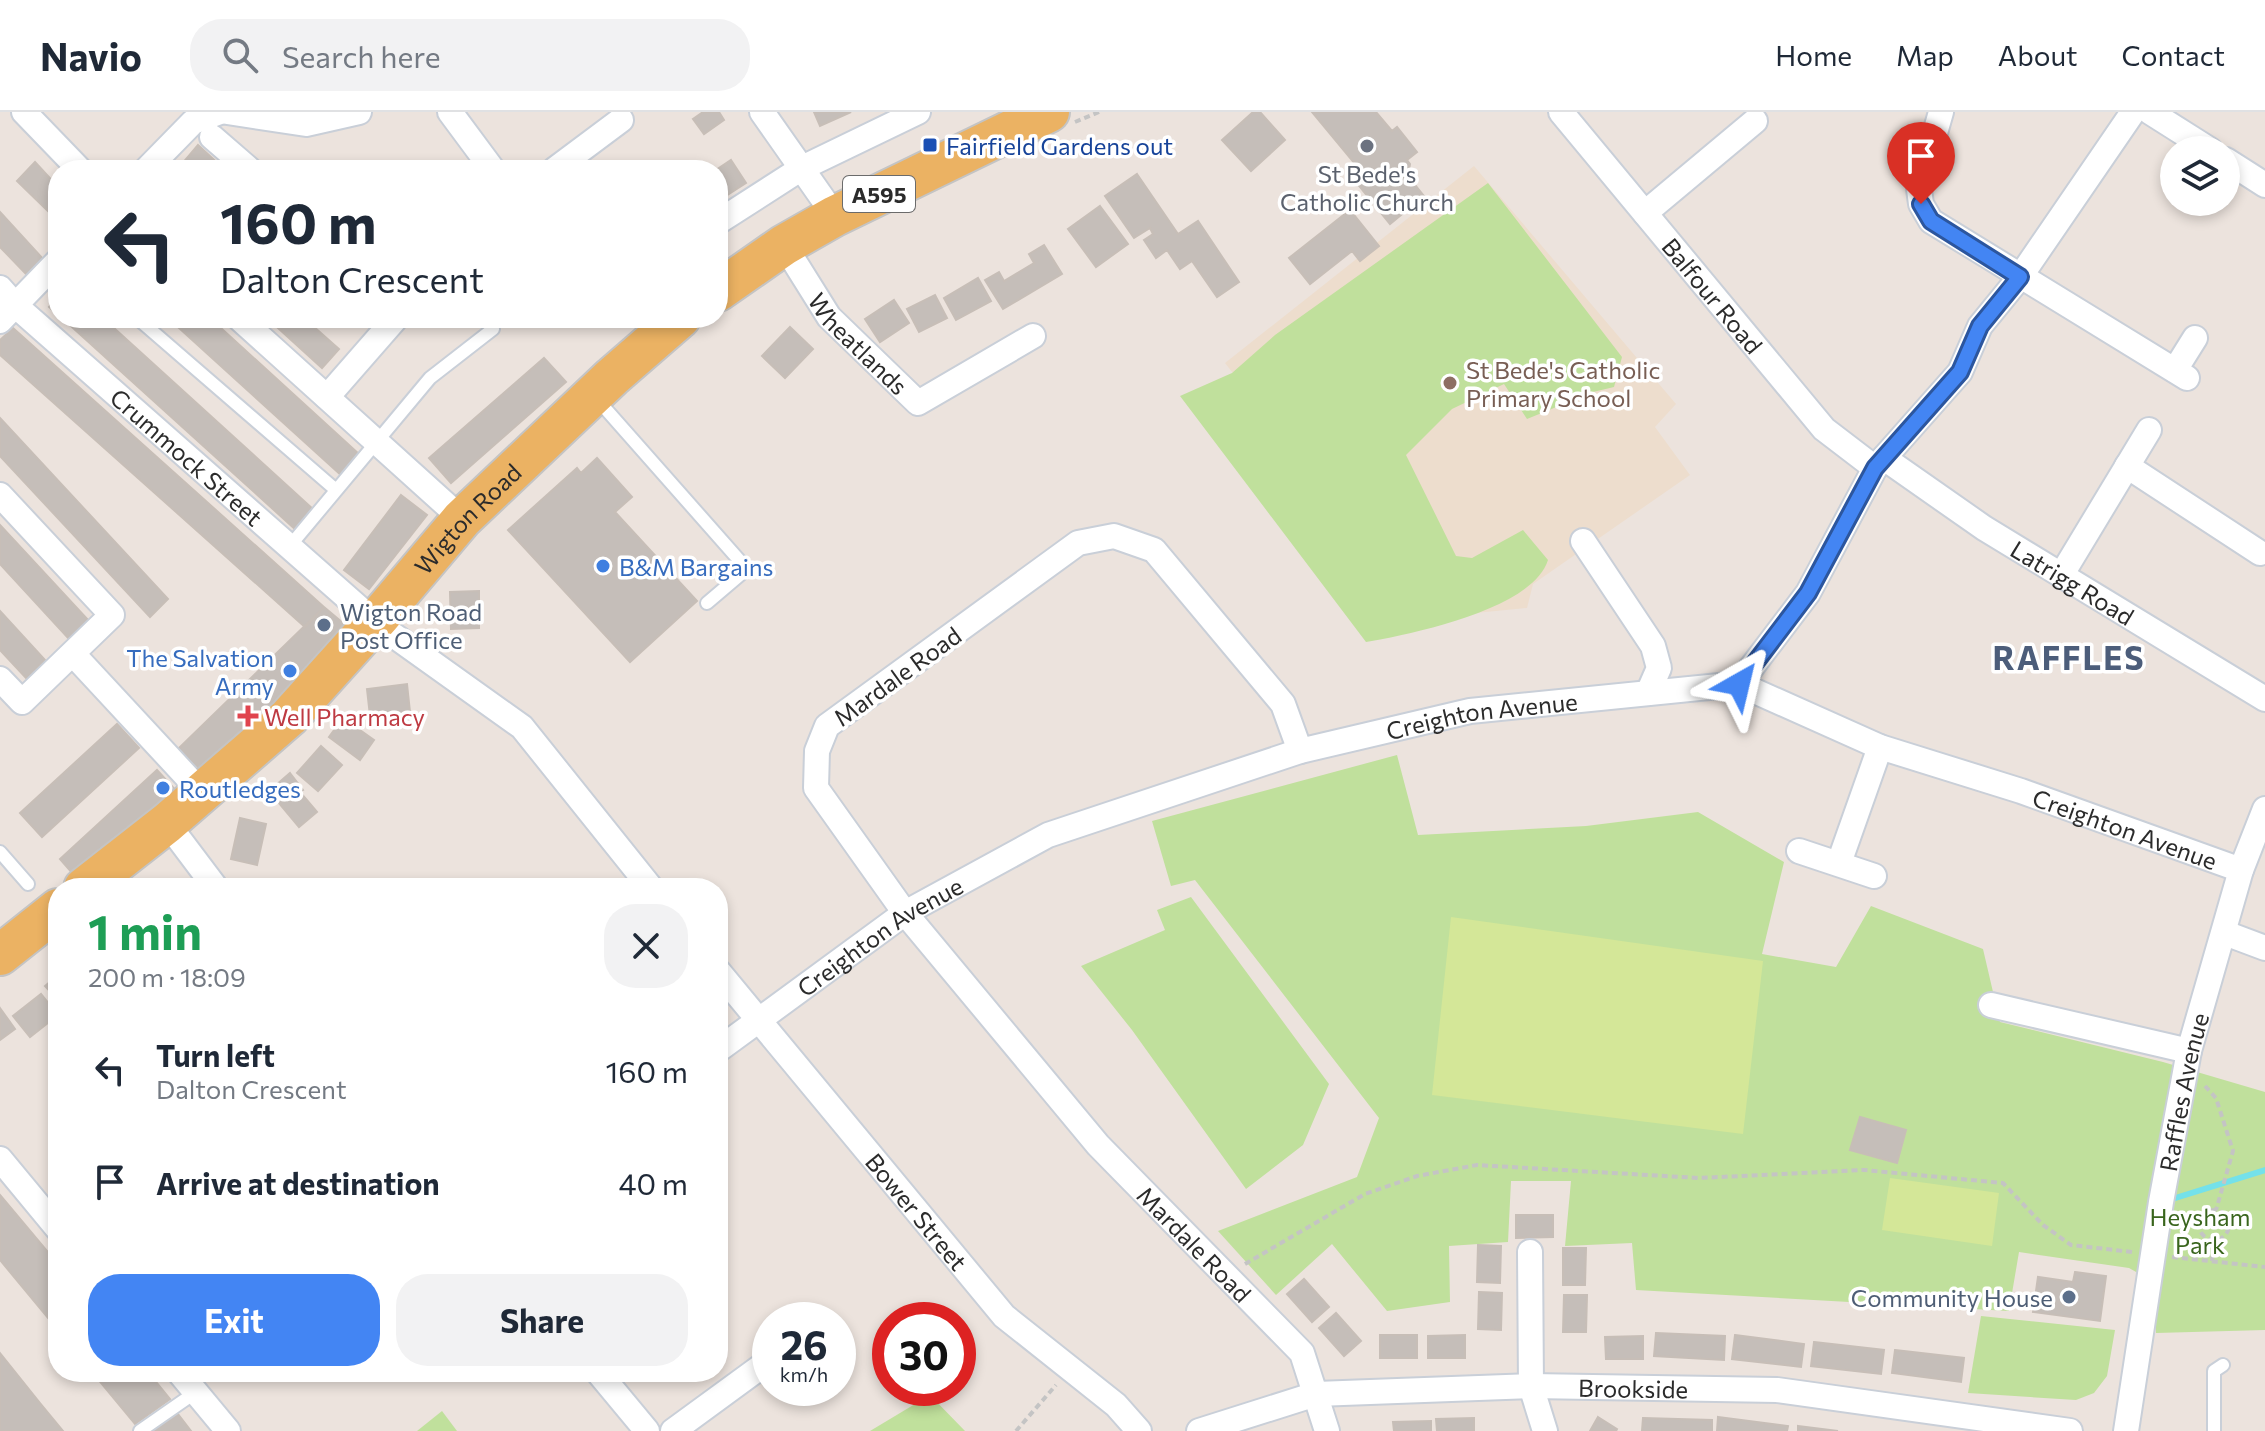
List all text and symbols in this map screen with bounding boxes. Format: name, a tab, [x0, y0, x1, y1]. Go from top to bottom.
search box	[190, 19, 750, 91]
text: Navio	[40, 32, 142, 79]
icon: search	[218, 33, 262, 77]
text: Search here	[282, 37, 441, 74]
text: Home	[1775, 38, 1852, 72]
text: Map	[1896, 38, 1954, 72]
text: About	[1998, 38, 2078, 72]
text: Contact	[2122, 38, 2225, 72]
pin	[1887, 122, 1955, 204]
place label: Fairfield Gardens out	[946, 131, 1173, 160]
icon: arrive	[1899, 134, 1943, 178]
marker: Fairfield Gardens out	[921, 136, 939, 154]
map controls	[2160, 136, 2240, 216]
button: layers	[2160, 136, 2240, 216]
marker: St Bede's Catholic Church	[1358, 137, 1376, 155]
place label: St Bede's Catholic Church	[1280, 159, 1454, 216]
road number: A595	[843, 176, 915, 212]
text: 160 m	[220, 187, 377, 256]
icon: left	[88, 192, 192, 296]
street label: Balfour Road	[1657, 232, 1769, 359]
text: Dalton Crescent	[220, 256, 484, 300]
street label: Wheatlands	[803, 287, 914, 400]
place label: St Bede's Catholic Primary School	[1466, 355, 1660, 412]
marker: St Bede's Catholic Primary School	[1441, 374, 1459, 392]
street label: Crummock Street	[105, 382, 269, 531]
street label: Wigton Road	[408, 457, 526, 580]
street label: Latrigg Road	[2006, 534, 2140, 630]
place label: B&M Bargains	[619, 552, 774, 581]
marker: B&M Bargains	[594, 557, 612, 575]
place label: Wigton Road Post Office	[340, 597, 482, 654]
marker: Wigton Road Post Office	[315, 616, 333, 634]
street label: Mardale Road	[828, 620, 966, 732]
district label: RAFFLES	[1993, 637, 2145, 677]
position arrow	[1697, 642, 1781, 726]
place label: The Salvation Army	[126, 643, 274, 700]
marker: The Salvation Army	[281, 662, 299, 680]
street label: Creighton Avenue	[1383, 686, 1579, 745]
place label: Well Pharmacy	[264, 702, 425, 731]
marker: Well Pharmacy	[239, 707, 257, 725]
place label: Routledges	[179, 774, 301, 803]
marker: Routledges	[154, 779, 172, 797]
street label: Creighton Avenue	[2029, 782, 2221, 875]
street label: Creighton Avenue	[791, 870, 967, 1002]
text: 1 min	[88, 901, 202, 960]
button: close	[604, 904, 688, 988]
text: 200 m · 18:09	[88, 961, 246, 992]
street label: Raffles Avenue	[2153, 1009, 2214, 1174]
text: Turn left	[156, 1036, 275, 1073]
icon: left	[88, 1048, 132, 1092]
text: 160 m	[605, 1052, 688, 1089]
text: Dalton Crescent	[156, 1073, 347, 1104]
street label: Bower Street	[860, 1147, 974, 1276]
icon: arrive	[88, 1160, 132, 1204]
text: Arrive at destination	[156, 1164, 440, 1201]
text: 40 m	[619, 1164, 688, 1201]
street label: Mardale Road	[1132, 1180, 1258, 1308]
park label: Heysham Park	[2150, 1202, 2250, 1259]
button: Exit	[88, 1274, 380, 1366]
button: Share	[396, 1274, 688, 1366]
place label: Community House	[1851, 1283, 2053, 1312]
marker: Community House	[2060, 1288, 2078, 1306]
speed limit sign: 30	[872, 1302, 976, 1406]
text: 26	[780, 1319, 828, 1368]
text: km/h	[780, 1362, 828, 1386]
street label: Brookside	[1578, 1372, 1688, 1403]

